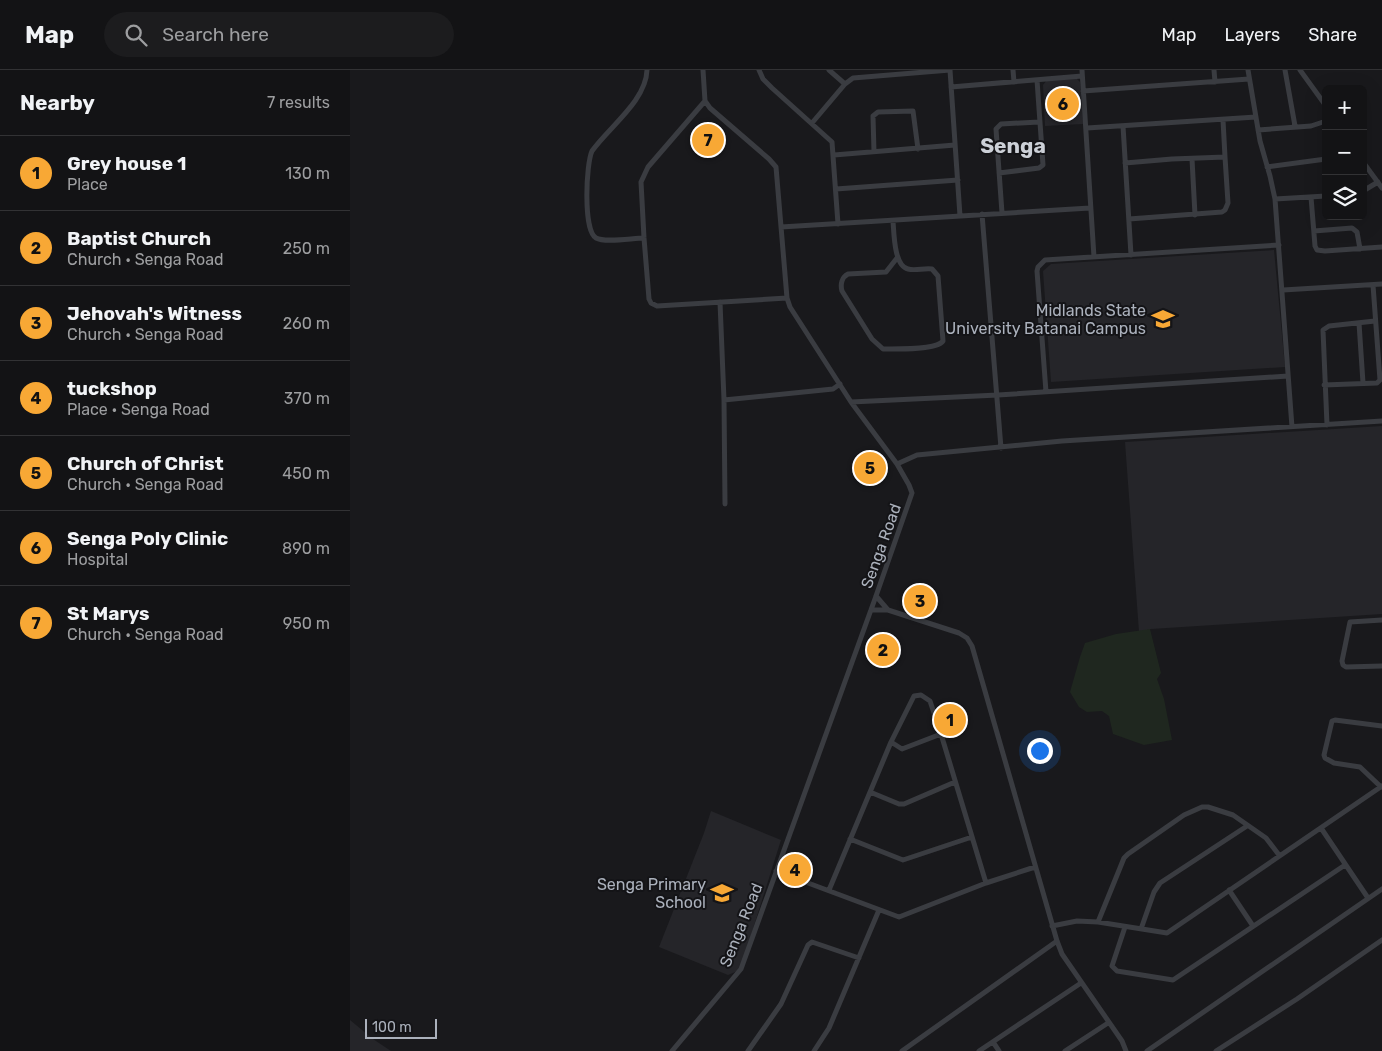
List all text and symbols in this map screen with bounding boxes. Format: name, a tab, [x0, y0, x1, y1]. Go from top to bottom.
search box	[104, 12, 454, 57]
text: Map	[25, 21, 74, 49]
icon: search	[122, 21, 150, 49]
text: Search here	[162, 23, 269, 46]
text: Map	[1162, 24, 1197, 46]
text: Layers	[1225, 24, 1280, 46]
text: Share	[1308, 24, 1357, 46]
pin: 6	[1047, 85, 1079, 123]
map controls	[1322, 85, 1367, 220]
button: +	[1322, 85, 1367, 130]
text: Nearby	[20, 90, 95, 115]
text: 7 results	[267, 93, 330, 112]
pin: 7	[692, 121, 724, 159]
button: −	[1322, 130, 1367, 175]
district label: Senga	[980, 133, 1046, 158]
text: Grey house 1	[67, 152, 186, 175]
text: 1	[32, 164, 40, 183]
text: 130 m	[285, 164, 330, 183]
text: Place	[67, 175, 108, 194]
button: layers	[1322, 175, 1367, 220]
text: Baptist Church	[67, 227, 211, 250]
text: 2	[31, 239, 41, 258]
text: 250 m	[283, 239, 330, 258]
text: Church · Senga Road	[67, 250, 223, 269]
place label: Midlands State University Batanai Campus	[945, 301, 1146, 338]
text: Jehovah's Witness	[67, 302, 242, 325]
school or university icon: Midlands State University Batanai Campus	[1150, 306, 1176, 332]
text: 3	[31, 314, 41, 333]
text: 260 m	[283, 314, 330, 333]
text: Church · Senga Road	[67, 325, 223, 344]
text: tuckshop	[67, 377, 157, 400]
text: 4	[31, 389, 41, 408]
text: 370 m	[284, 389, 330, 408]
text: Place · Senga Road	[67, 400, 210, 419]
pin: 5	[854, 449, 886, 487]
text: Church of Christ	[67, 452, 224, 475]
text: 5	[31, 464, 41, 483]
text: 450 m	[282, 464, 330, 483]
text: Church · Senga Road	[67, 475, 223, 494]
street label: Senga Road	[857, 501, 905, 591]
text: Senga Poly Clinic	[67, 527, 228, 550]
text: 6	[31, 539, 41, 558]
text: 890 m	[282, 539, 330, 558]
text: Hospital	[67, 550, 128, 569]
pin: 3	[904, 582, 936, 620]
text: St Marys	[67, 602, 150, 625]
text: 7	[31, 614, 41, 633]
text: 950 m	[283, 614, 330, 633]
text: Church · Senga Road	[67, 625, 223, 644]
pin: 2	[867, 631, 899, 669]
pin: 1	[934, 701, 966, 739]
your location	[1027, 738, 1053, 764]
pin: 4	[779, 851, 811, 889]
place label: Senga Primary School	[597, 875, 706, 912]
school or university icon: Senga Primary School	[709, 880, 735, 906]
street label: Senga Road	[716, 880, 766, 970]
scale bar	[365, 1016, 438, 1039]
text: 100 m	[372, 1019, 412, 1036]

